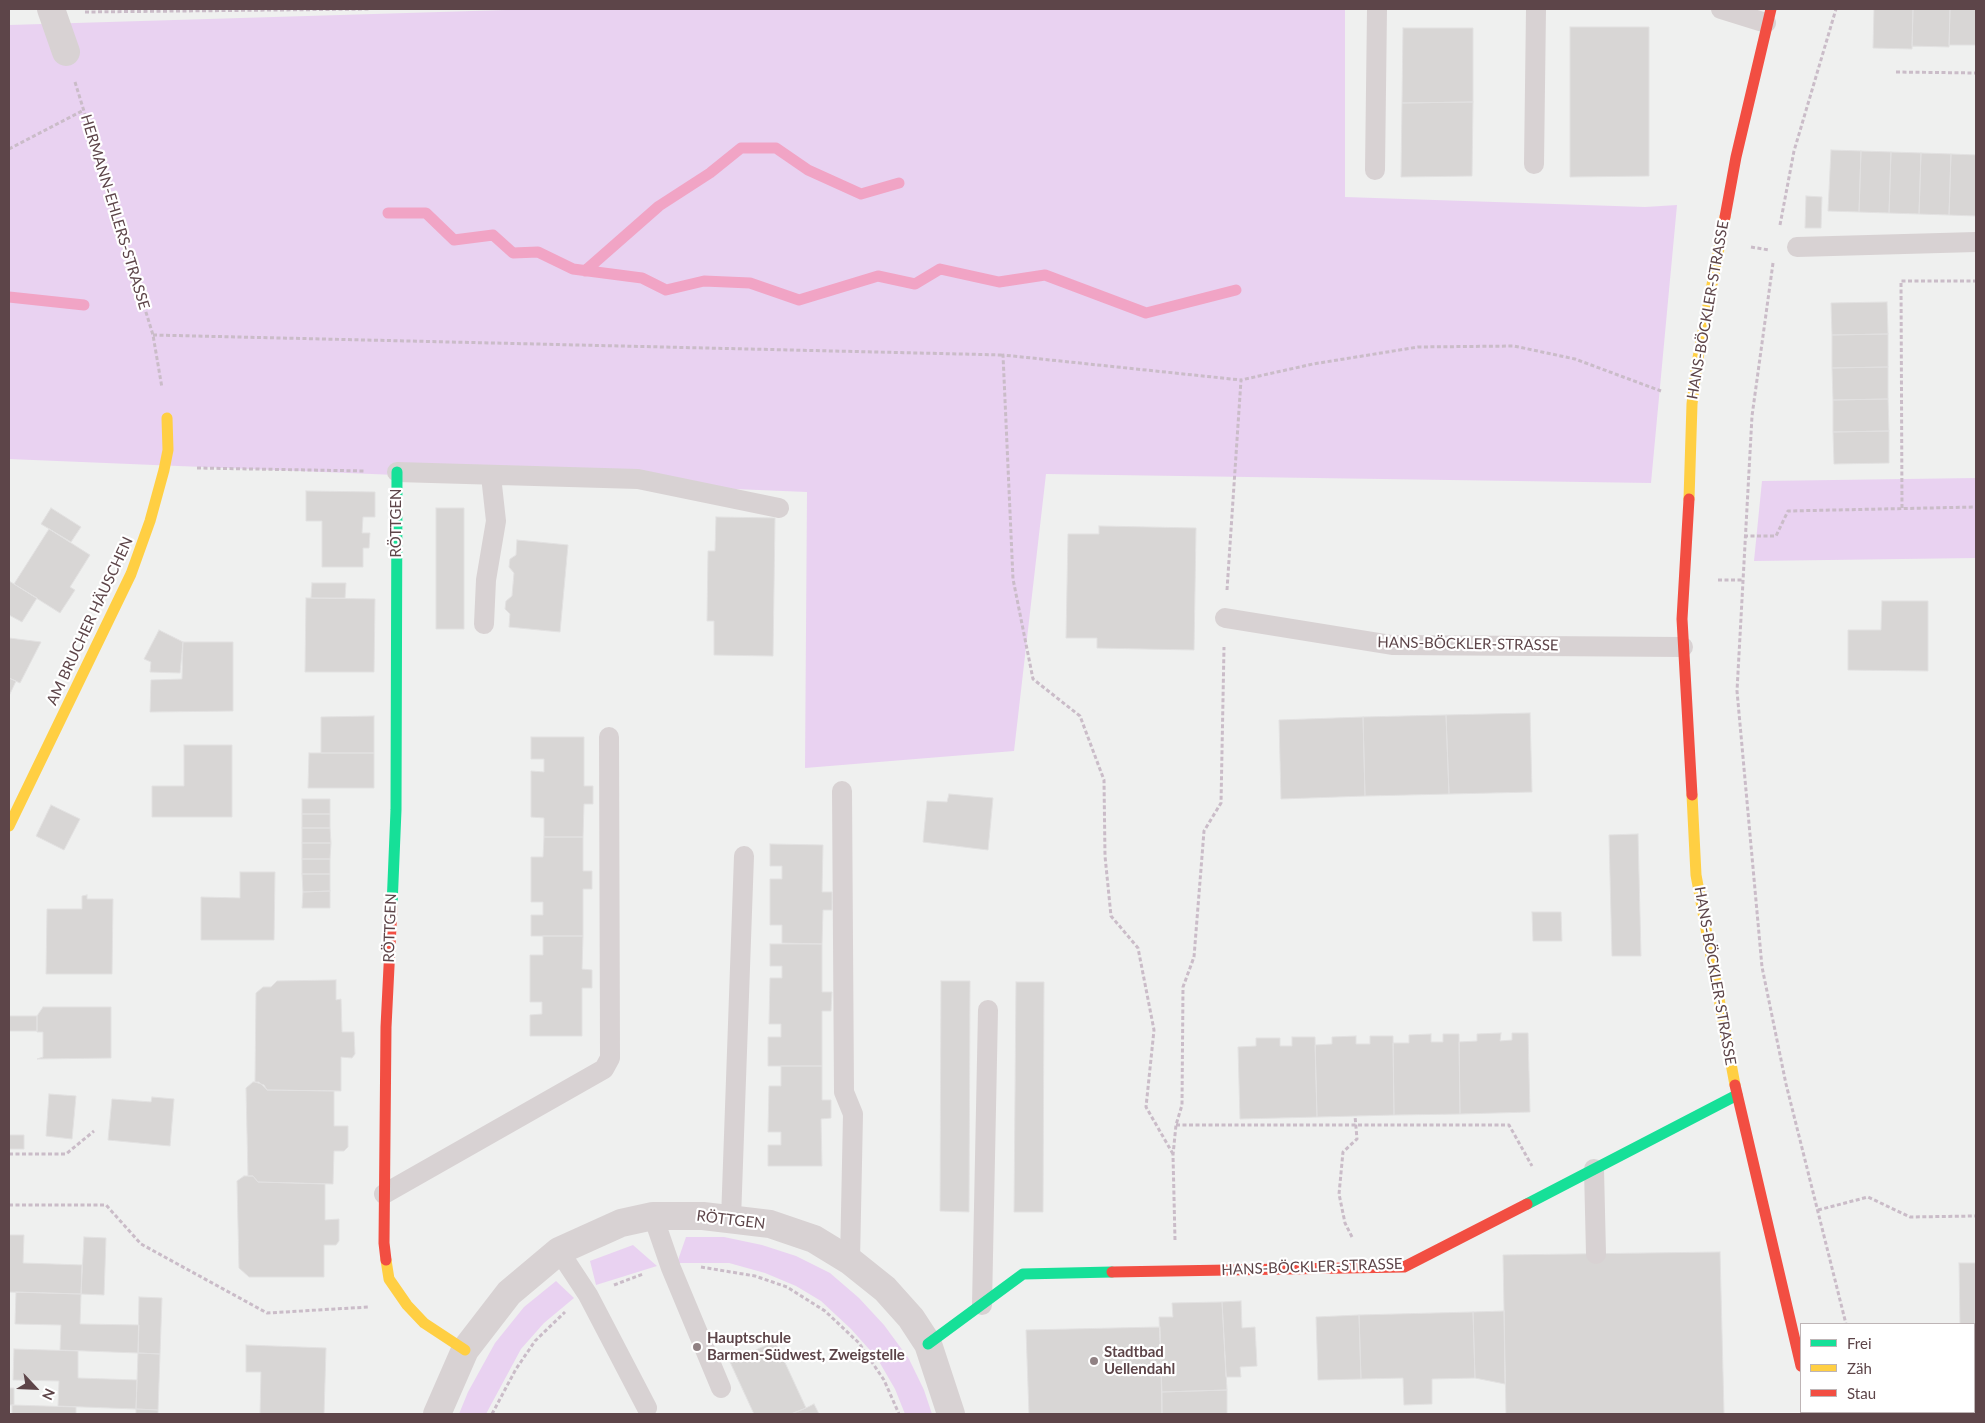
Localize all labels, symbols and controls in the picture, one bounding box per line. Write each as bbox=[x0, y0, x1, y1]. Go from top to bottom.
street label: HERMANN-EHLERS-STRASSE bbox=[77, 112, 153, 312]
street label: HANS-BÖCKLER-STRASSE bbox=[1683, 219, 1733, 401]
street label: RÖTTGEN bbox=[387, 488, 405, 558]
street label: AM BRUCHER HÄUSCHEN bbox=[43, 534, 137, 708]
street label: HANS-BÖCKLER-STRASSE bbox=[1377, 633, 1559, 655]
street label: HANS-BÖCKLER-STRASSE bbox=[1690, 885, 1740, 1067]
street label: RÖTTGEN bbox=[380, 893, 400, 963]
street label: RÖTTGEN bbox=[696, 1207, 766, 1233]
street label: HANS-BÖCKLER-STRASSE bbox=[1221, 1255, 1403, 1279]
legend bbox=[1800, 1323, 1975, 1413]
place label: Hauptschule Barmen-Südwest, Zweigstelle bbox=[707, 1329, 905, 1364]
text: Frei bbox=[1847, 1334, 1872, 1352]
marker: Hauptschule Barmen-Südwest, Zweigstelle bbox=[691, 1341, 703, 1353]
place label: Stadtbad Uellendahl bbox=[1104, 1343, 1175, 1378]
marker: Stadtbad Uellendahl bbox=[1088, 1355, 1100, 1367]
text: Zäh bbox=[1847, 1359, 1872, 1377]
north arrow bbox=[10, 1363, 60, 1413]
text: Stau bbox=[1847, 1384, 1876, 1402]
text: N bbox=[39, 1386, 59, 1403]

